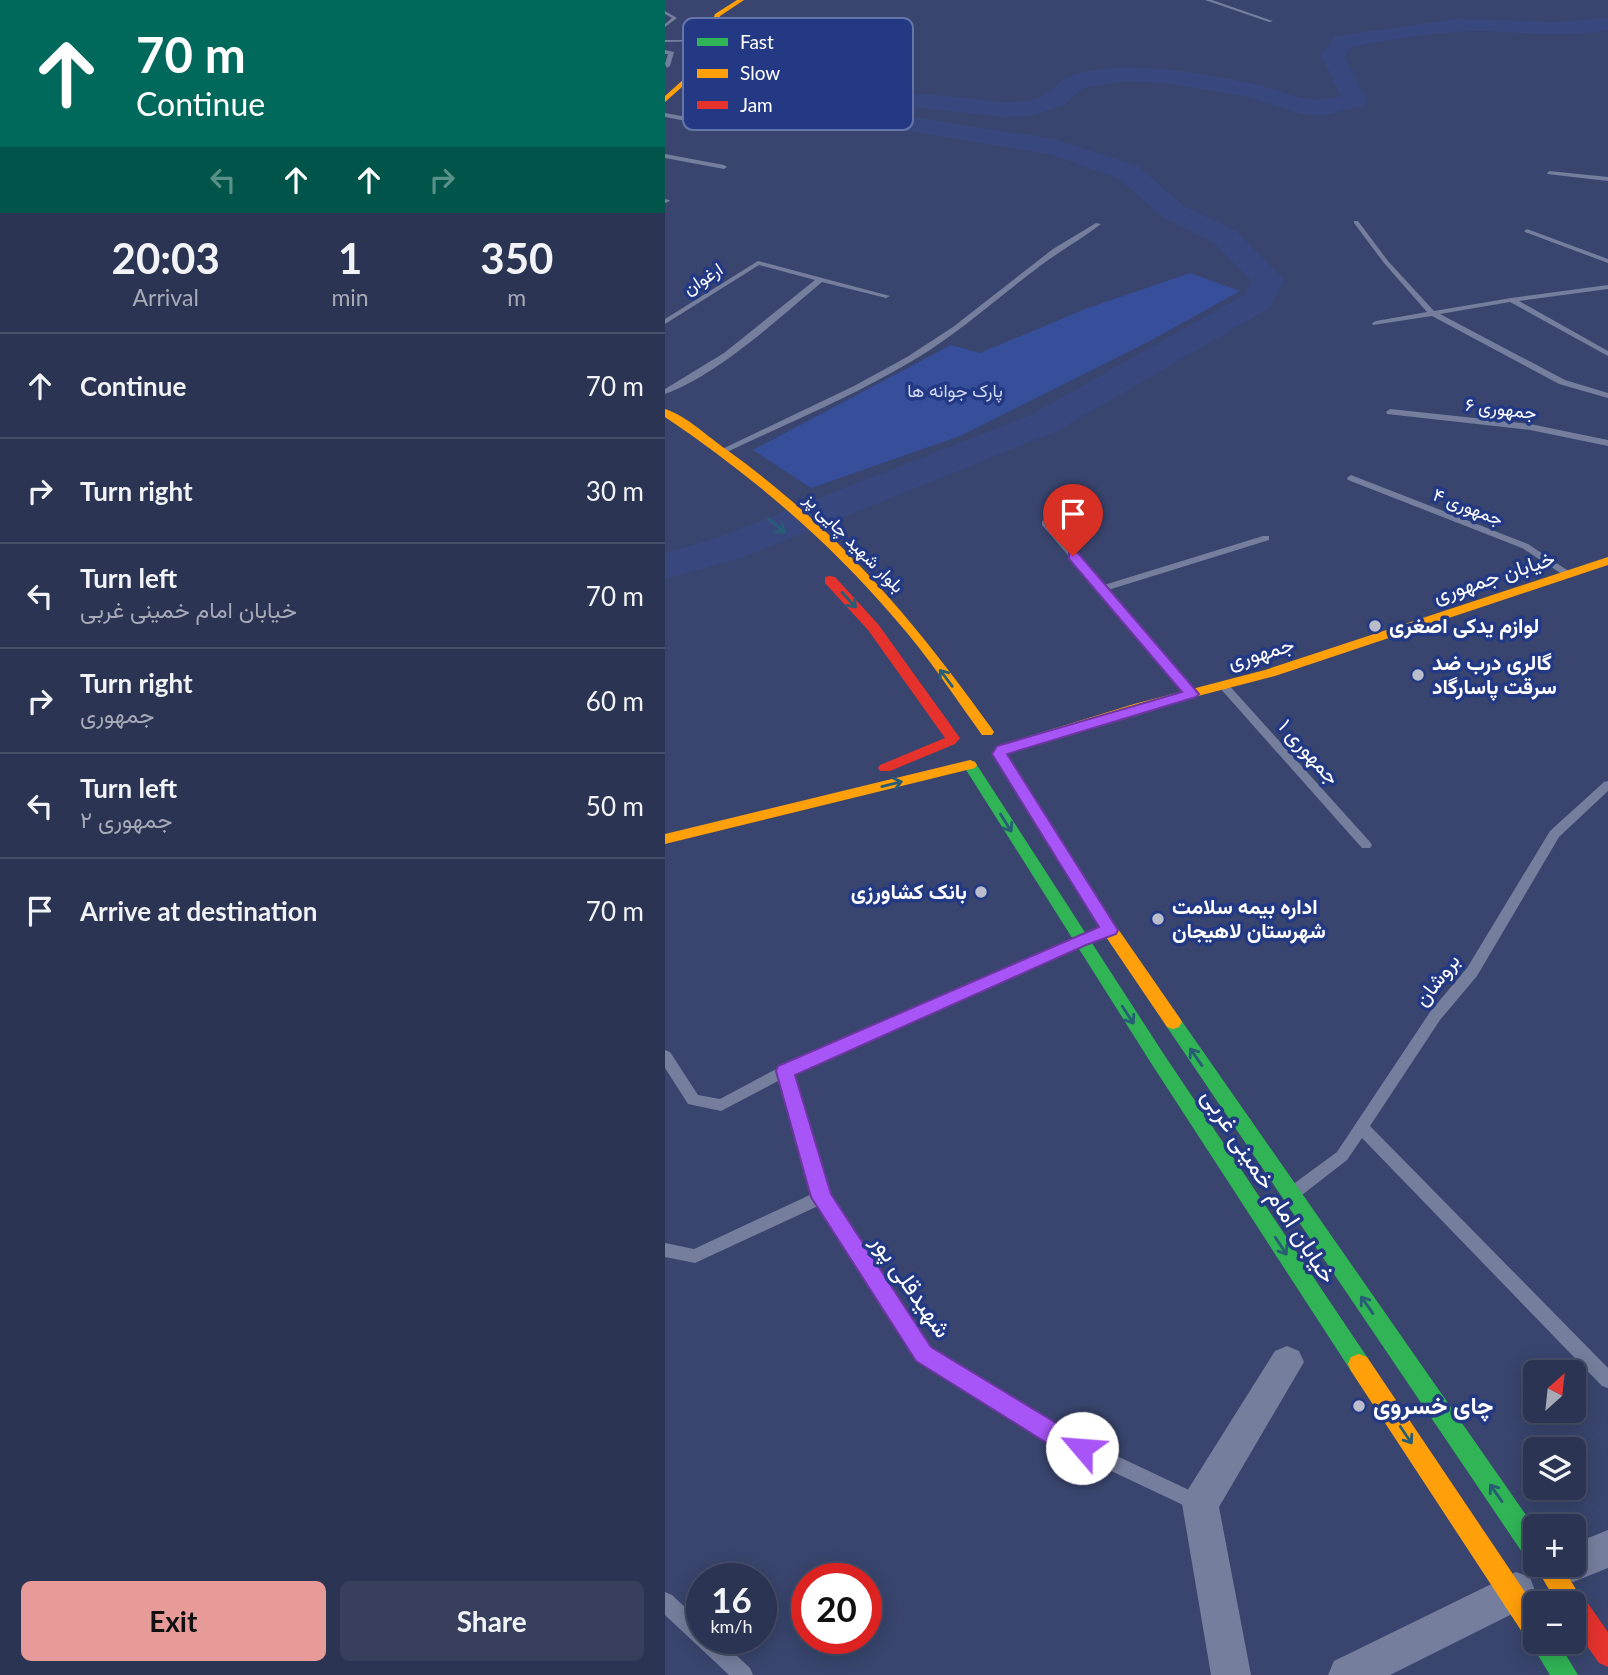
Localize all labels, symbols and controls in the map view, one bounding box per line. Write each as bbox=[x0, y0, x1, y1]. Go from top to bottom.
legend bbox=[683, 18, 913, 130]
text: 70 m bbox=[136, 25, 246, 83]
icon: ahead bbox=[21, 28, 112, 119]
text: Fast bbox=[740, 30, 774, 53]
text: Slow bbox=[740, 61, 780, 84]
text: Continue bbox=[136, 84, 265, 123]
text: Jam bbox=[740, 93, 773, 116]
icon: left bbox=[204, 161, 242, 199]
icon: ahead bbox=[277, 161, 315, 199]
icon: ahead bbox=[350, 161, 388, 199]
icon: right bbox=[423, 161, 461, 199]
text: 20:03 bbox=[112, 233, 220, 283]
text: 1 bbox=[338, 233, 362, 283]
text: 350 bbox=[480, 233, 553, 283]
street label: ارغوان bbox=[679, 257, 727, 300]
text: Arrival bbox=[133, 283, 199, 311]
text: min bbox=[331, 283, 369, 311]
text: m bbox=[507, 283, 526, 311]
icon: ahead bbox=[21, 367, 59, 405]
text: Continue bbox=[80, 370, 186, 402]
text: 70 m bbox=[586, 370, 644, 402]
park label: پارک جوانه ها bbox=[907, 379, 1003, 403]
street label: جمهوری ۶ bbox=[1464, 393, 1538, 424]
icon: right bbox=[21, 472, 59, 510]
text: Turn right bbox=[80, 475, 193, 507]
text: 30 m bbox=[586, 475, 644, 507]
street label: جمهوری ۴ bbox=[1430, 483, 1506, 530]
pin bbox=[1043, 484, 1103, 556]
street label: بلوار شهید چایی پز bbox=[798, 487, 909, 598]
icon: arrive bbox=[1054, 495, 1092, 533]
one-way arrow bbox=[768, 518, 786, 534]
street label: خیابان جمهوری bbox=[1430, 544, 1558, 609]
text: Turn left bbox=[80, 562, 177, 594]
icon: left bbox=[21, 577, 59, 615]
text: 70 m bbox=[586, 580, 644, 612]
one-way arrow bbox=[840, 591, 857, 608]
text: خیابان امام خمینی غربی bbox=[80, 595, 297, 623]
place label: لوازم یدکی اصغری bbox=[1389, 612, 1539, 640]
marker: لوازم یدکی اصغری bbox=[1367, 618, 1383, 634]
street label: جمهوری bbox=[1224, 630, 1297, 675]
place label: گالری درب ضد سرقت پاسارگاد bbox=[1432, 649, 1557, 701]
text: Turn right bbox=[80, 667, 193, 699]
marker: گالری درب ضد سرقت پاسارگاد bbox=[1410, 667, 1426, 683]
one-way arrow bbox=[939, 668, 954, 687]
icon: right bbox=[21, 682, 59, 720]
text: 60 m bbox=[586, 685, 644, 717]
text: جمهوری bbox=[80, 700, 154, 728]
street label: جمهوری ۱ bbox=[1273, 713, 1346, 790]
text: Turn left bbox=[80, 772, 177, 804]
one-way arrow bbox=[880, 777, 903, 790]
icon: left bbox=[21, 787, 59, 825]
text: 50 m bbox=[586, 790, 644, 822]
text: جمهوری ۲ bbox=[80, 805, 172, 833]
one-way arrow bbox=[999, 813, 1014, 832]
place label: بانک کشاورزی bbox=[851, 878, 967, 905]
marker: بانک کشاورزی bbox=[973, 884, 989, 900]
icon: arrive bbox=[21, 892, 59, 930]
place label: اداره بیمه سلامت شهرستان لاهیجان bbox=[1172, 893, 1326, 944]
text: Arrive at destination bbox=[80, 895, 317, 927]
text: 70 m bbox=[586, 895, 644, 927]
marker: اداره بیمه سلامت شهرستان لاهیجان bbox=[1150, 911, 1166, 927]
street label: بروشان bbox=[1408, 948, 1466, 1011]
one-way arrow bbox=[1121, 1005, 1135, 1024]
one-way arrow bbox=[1189, 1048, 1203, 1067]
street label: خیابان امام خمینی غربی bbox=[1194, 1082, 1344, 1290]
street label: شهیدقلی پور bbox=[863, 1227, 959, 1344]
one-way arrow bbox=[1274, 1235, 1288, 1255]
one-way arrow bbox=[1360, 1296, 1374, 1315]
north arrow bbox=[1523, 1360, 1585, 1423]
map controls bbox=[1523, 1360, 1586, 1654]
place label: چای خسروی bbox=[1373, 1390, 1493, 1422]
marker: چای خسروی bbox=[1351, 1398, 1367, 1414]
position arrow bbox=[1045, 1411, 1119, 1485]
one-way arrow bbox=[1399, 1425, 1413, 1445]
button: layers bbox=[1523, 1437, 1586, 1500]
one-way arrow bbox=[1489, 1483, 1503, 1503]
button: + bbox=[1523, 1514, 1586, 1577]
speed limit sign: 20 bbox=[791, 1563, 882, 1654]
text: 16 bbox=[711, 1578, 752, 1620]
button: Exit bbox=[21, 1581, 326, 1661]
button: Share bbox=[340, 1581, 644, 1661]
button: − bbox=[1523, 1591, 1586, 1654]
text: km/h bbox=[710, 1615, 753, 1637]

